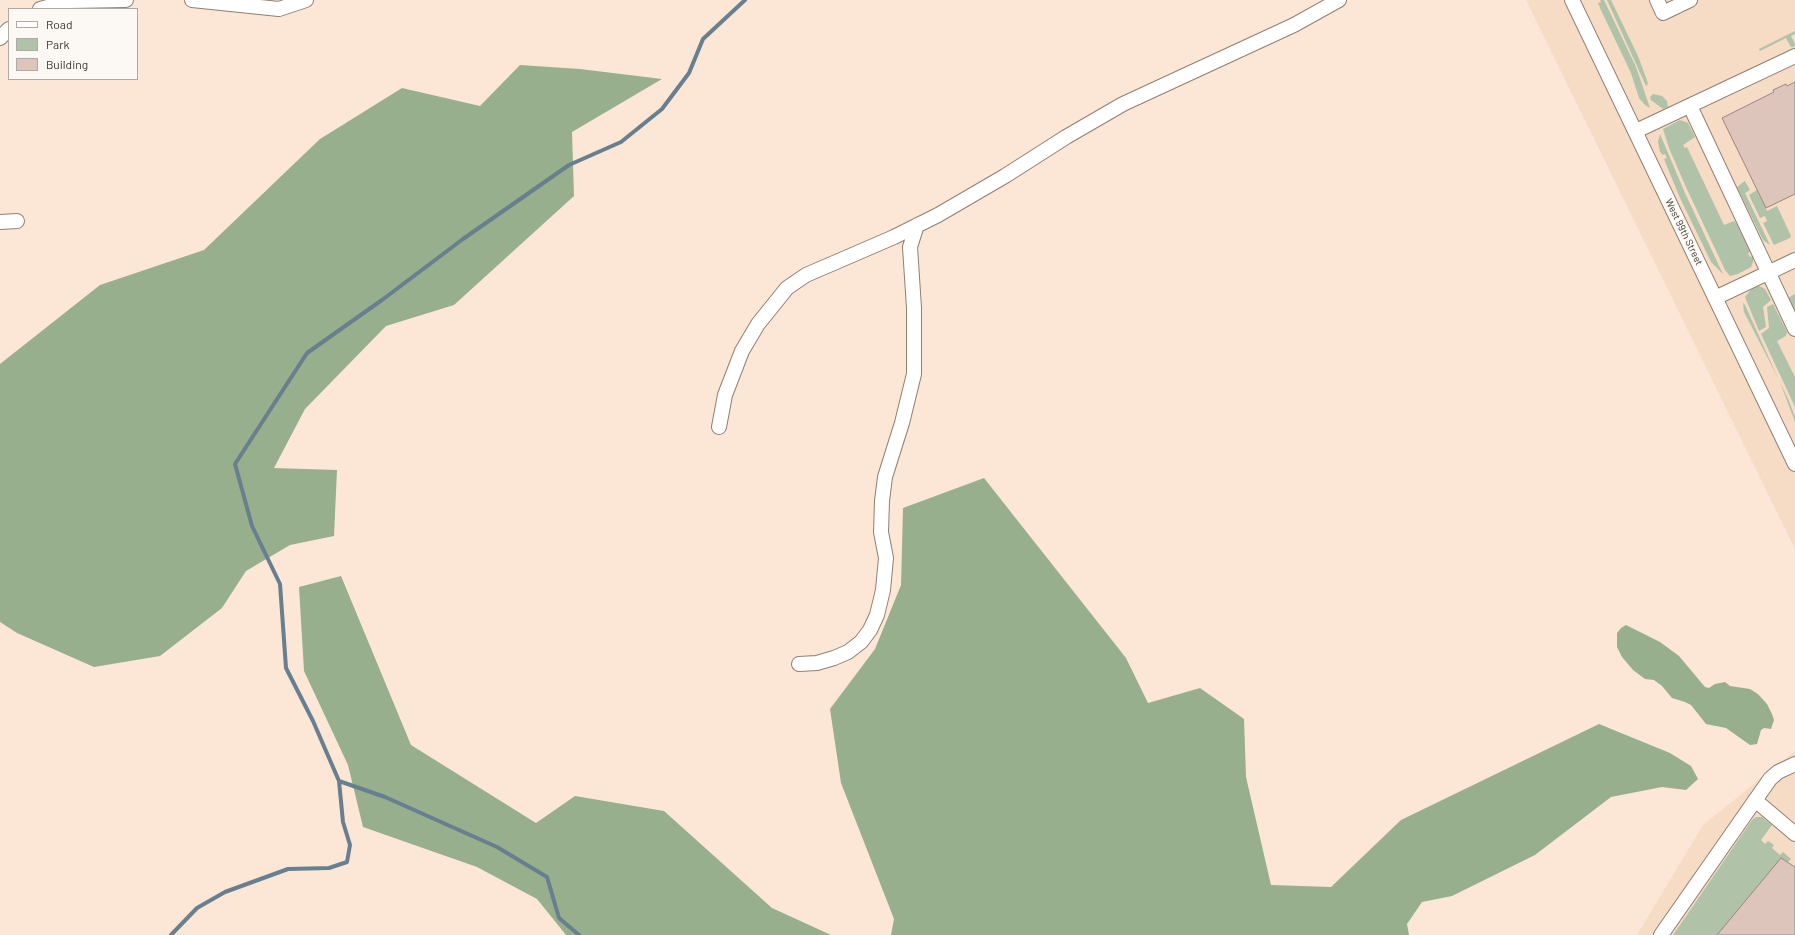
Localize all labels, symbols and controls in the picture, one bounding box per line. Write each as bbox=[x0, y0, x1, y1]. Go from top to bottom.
legend bbox=[8, 8, 138, 80]
text: Road bbox=[46, 17, 73, 31]
text: Park bbox=[46, 37, 70, 51]
text: Building bbox=[46, 57, 88, 71]
street label: West 99th Street bbox=[1663, 197, 1705, 267]

